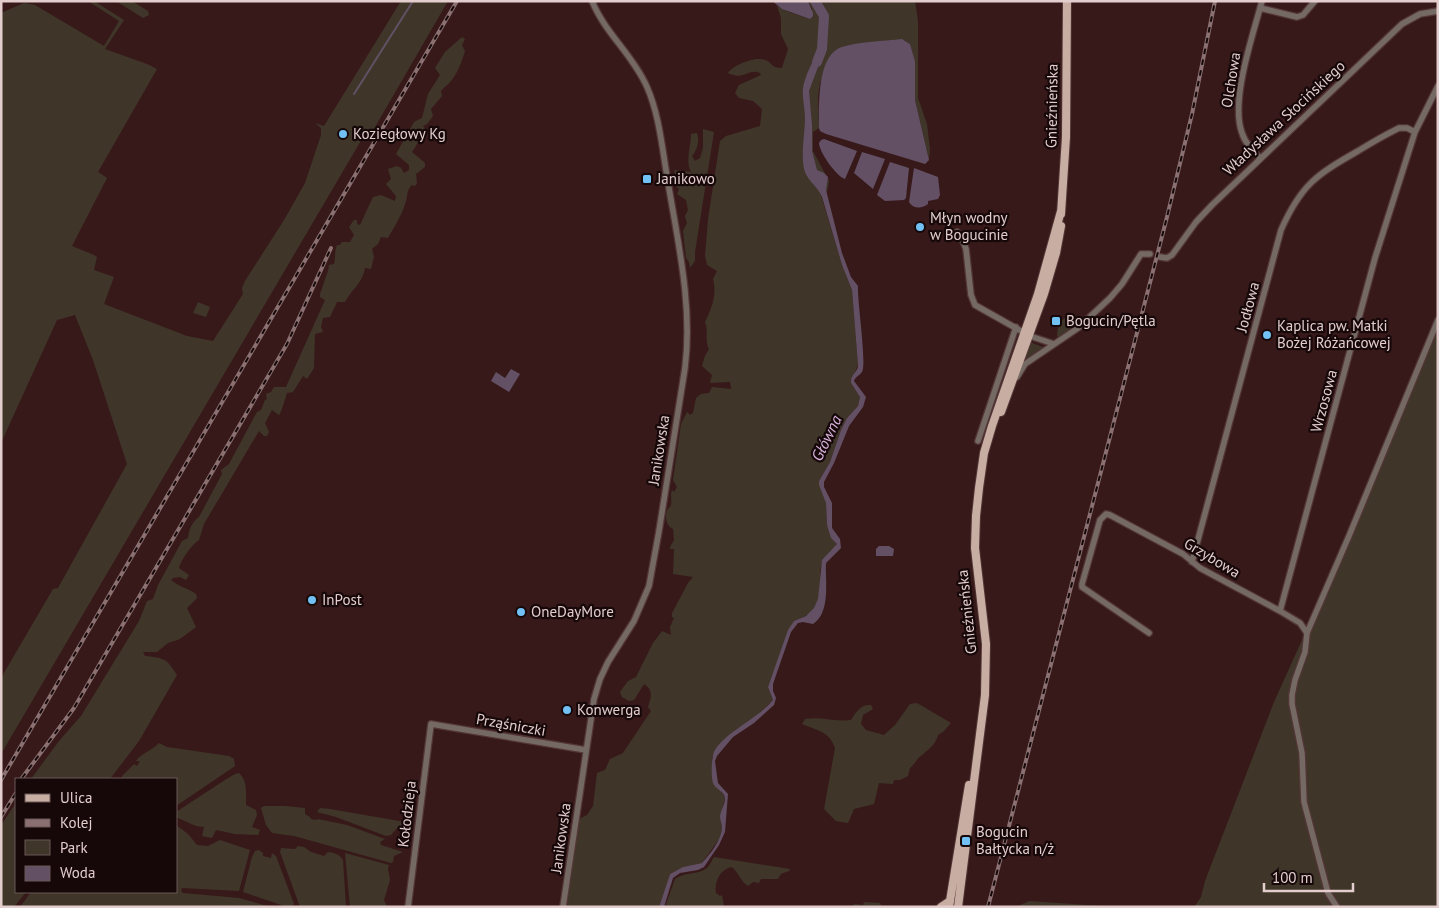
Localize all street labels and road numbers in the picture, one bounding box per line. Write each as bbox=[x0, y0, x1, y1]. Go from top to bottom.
street label: Olchowa bbox=[1217, 51, 1244, 109]
street label: Władysława Słocińskiego bbox=[1219, 56, 1349, 179]
street label: Gnieźnieńska bbox=[1041, 64, 1062, 148]
street label: Jodłowa bbox=[1231, 280, 1263, 335]
street label: Wrzosowa bbox=[1306, 367, 1341, 434]
street label: Janikowska bbox=[643, 413, 673, 487]
street label: Grzybowa bbox=[1181, 533, 1244, 582]
street label: Gnieźnieńska bbox=[953, 569, 980, 655]
street label: Prząśniczki bbox=[475, 709, 547, 740]
street label: Kołodzieja bbox=[393, 780, 420, 848]
street label: Janikowska bbox=[546, 802, 575, 875]

